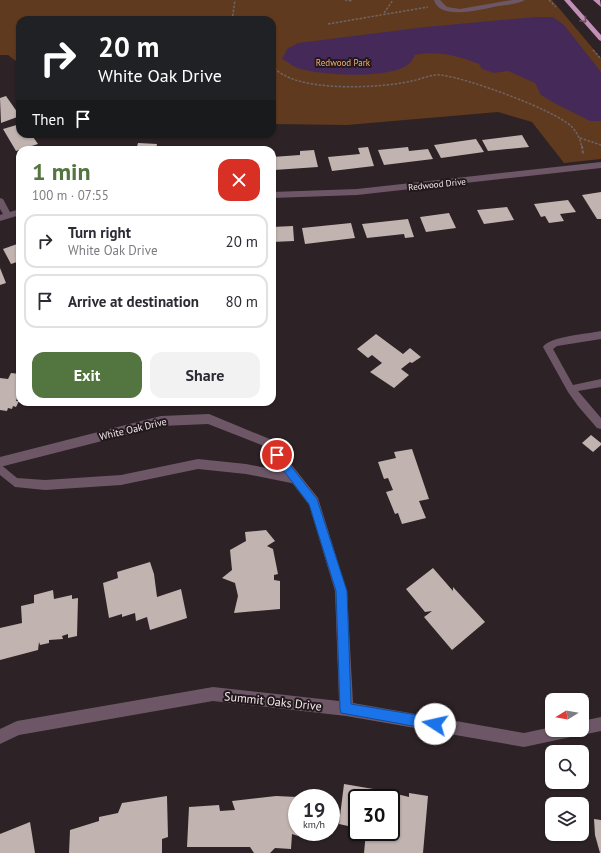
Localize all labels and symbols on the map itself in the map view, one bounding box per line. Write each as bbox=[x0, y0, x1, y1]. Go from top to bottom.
one-way arrow bbox=[579, 15, 586, 22]
park label: Redwood Park bbox=[316, 57, 371, 68]
street label: Redwood Drive bbox=[408, 175, 467, 192]
street label: White Oak Drive bbox=[98, 415, 168, 443]
pin bbox=[260, 438, 294, 472]
street label: Summit Oaks Drive bbox=[224, 688, 322, 714]
north arrow bbox=[545, 693, 589, 737]
position arrow bbox=[414, 703, 456, 745]
speed limit sign: 30 bbox=[348, 789, 400, 841]

